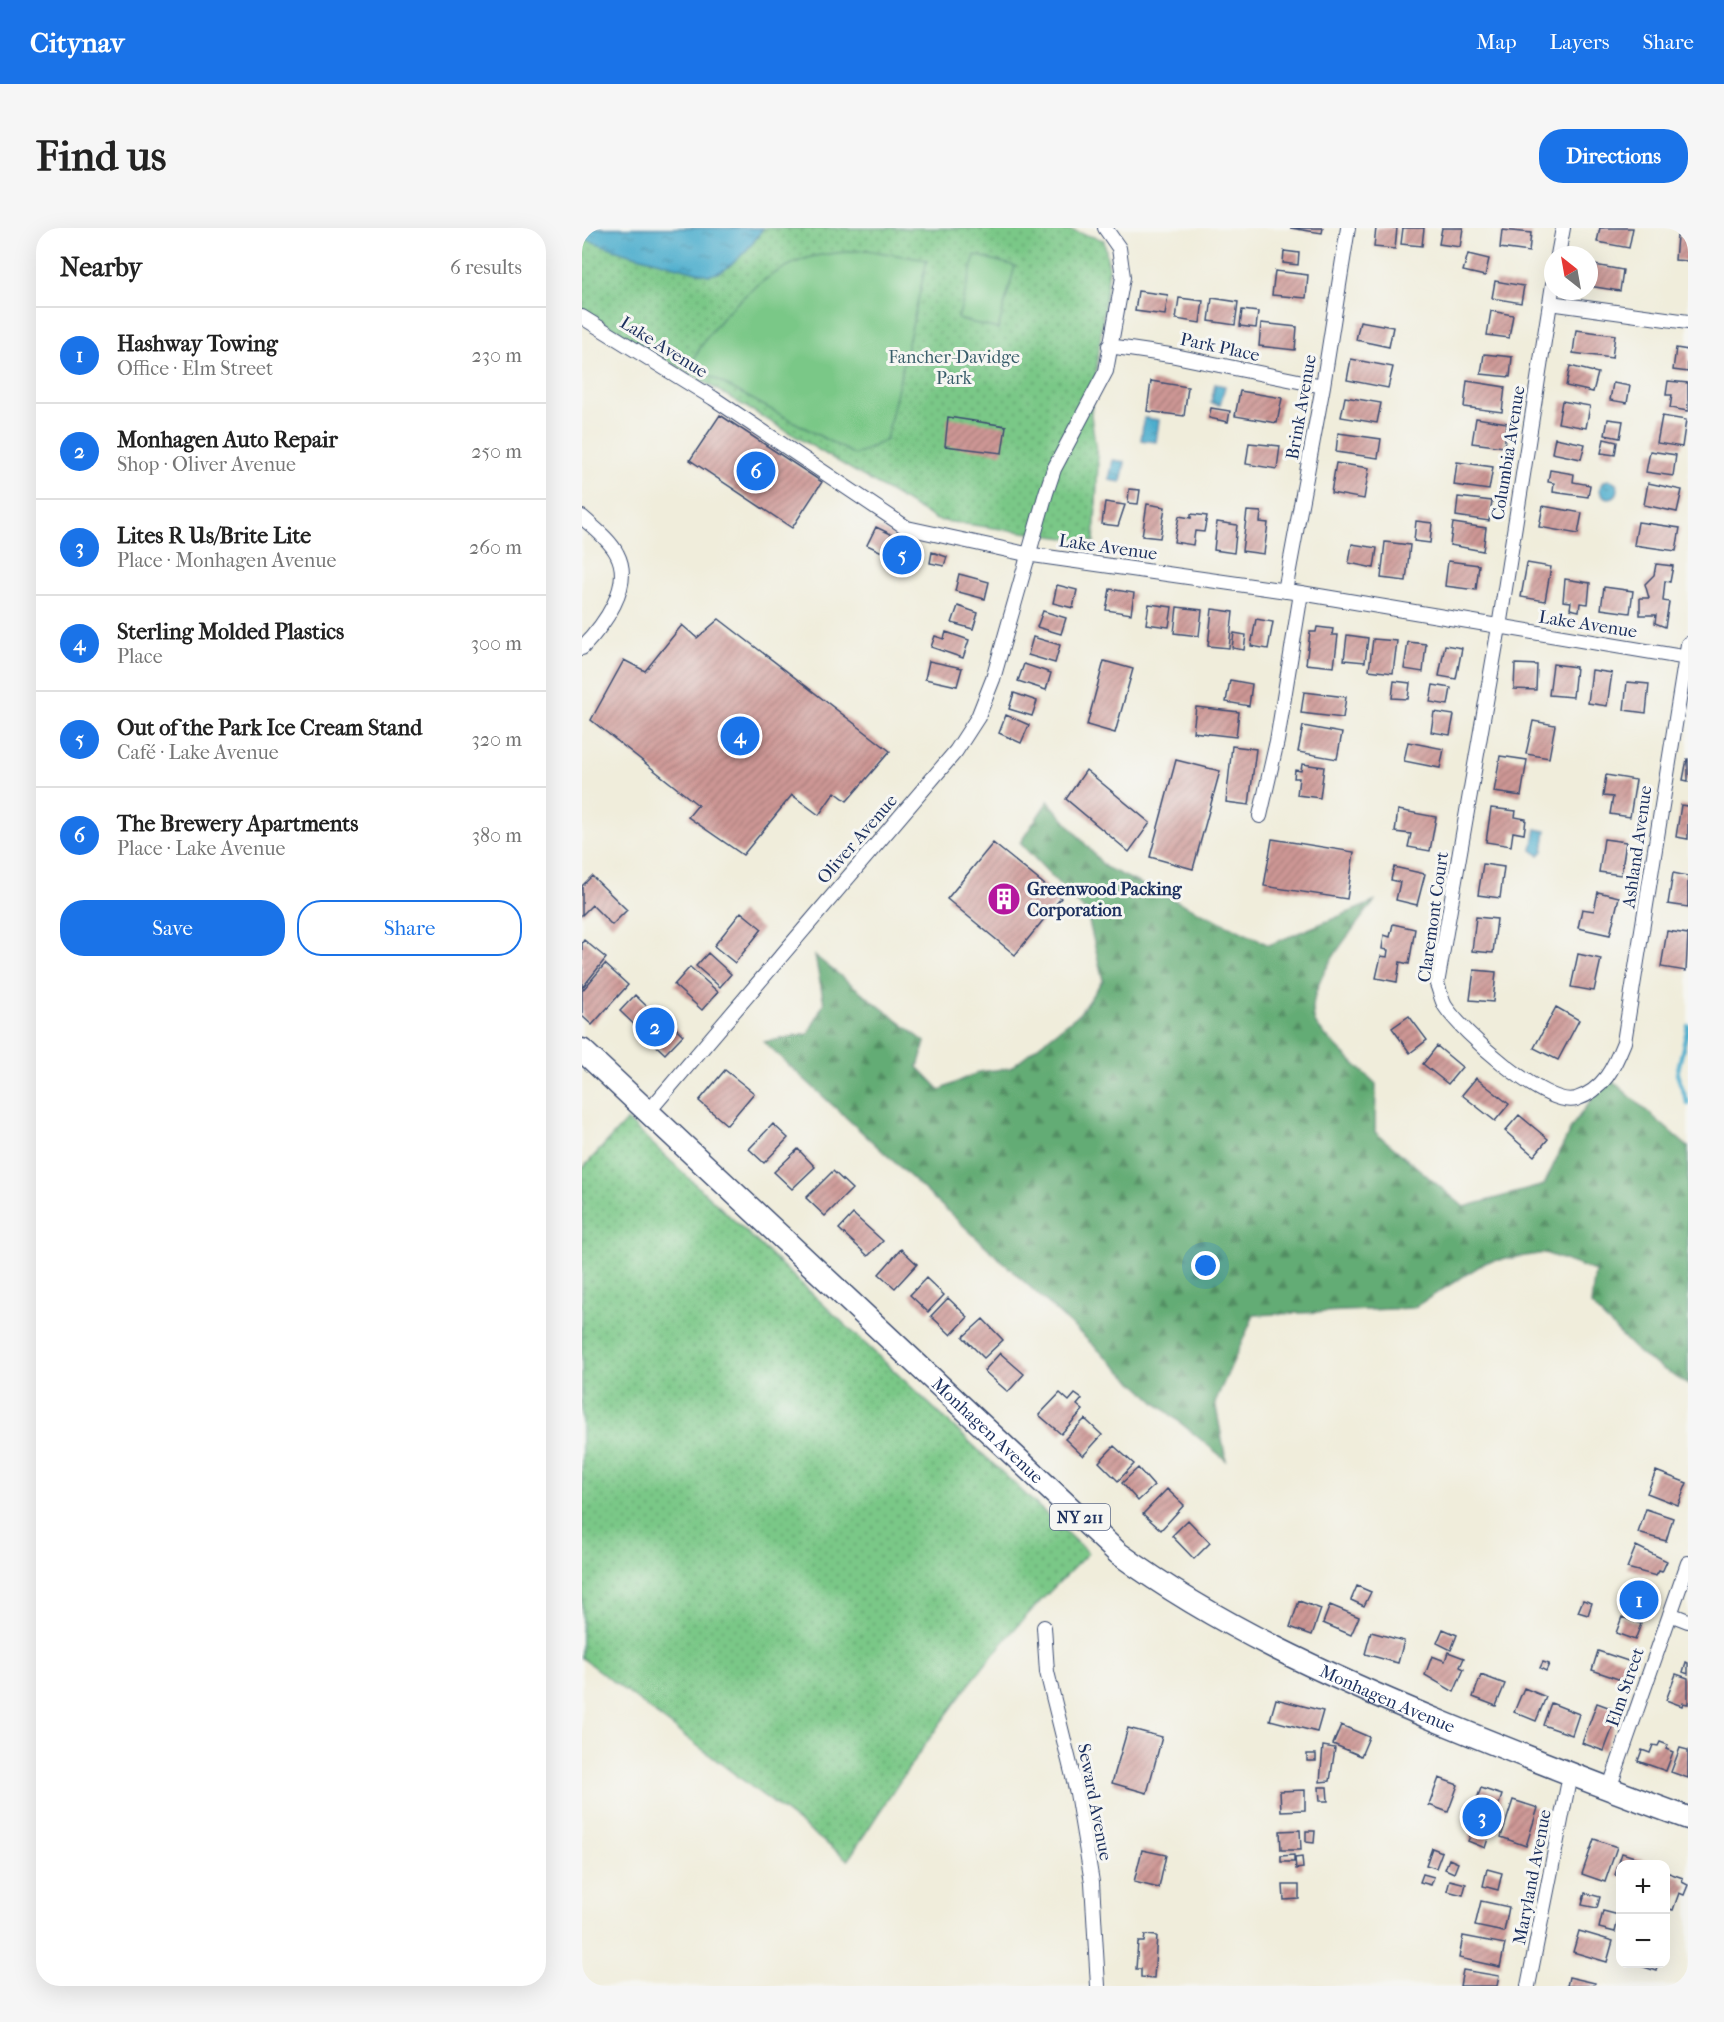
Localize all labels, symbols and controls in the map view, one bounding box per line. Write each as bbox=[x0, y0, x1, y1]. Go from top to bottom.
text: Citynav bbox=[30, 26, 124, 59]
text: Map bbox=[1476, 30, 1517, 54]
text: Layers bbox=[1550, 30, 1609, 54]
text: Share bbox=[1642, 30, 1694, 54]
button: Directions bbox=[1539, 129, 1688, 183]
text: Find us bbox=[36, 132, 166, 181]
north arrow bbox=[1544, 246, 1598, 300]
text: Nearby bbox=[60, 252, 142, 283]
text: 6 results bbox=[450, 256, 522, 279]
street label: Lake Avenue bbox=[616, 312, 711, 383]
street label: Park Place bbox=[1178, 329, 1262, 366]
text: Hashway Towing bbox=[117, 331, 278, 357]
text: 1 bbox=[76, 344, 83, 367]
text: 230 m bbox=[472, 344, 522, 367]
park label: Fancher-Davidge Park bbox=[888, 347, 1020, 389]
street label: Brink Avenue bbox=[1282, 353, 1321, 461]
text: Office · Elm Street bbox=[117, 357, 273, 380]
street label: Columbia Avenue bbox=[1487, 384, 1530, 522]
text: Monhagen Auto Repair bbox=[117, 427, 338, 453]
text: 2 bbox=[74, 440, 85, 463]
text: 250 m bbox=[471, 440, 522, 463]
pin: 6 bbox=[736, 448, 776, 494]
text: Shop · Oliver Avenue bbox=[117, 453, 296, 476]
text: Lites R Us/Brite Lite bbox=[117, 523, 311, 549]
street label: Lake Avenue bbox=[1057, 530, 1159, 565]
pin: 5 bbox=[882, 532, 922, 578]
text: 3 bbox=[75, 536, 84, 559]
text: 260 m bbox=[469, 536, 522, 559]
text: Place · Monhagen Avenue bbox=[117, 549, 336, 572]
street label: Lake Avenue bbox=[1537, 606, 1639, 643]
text: Sterling Molded Plastics bbox=[117, 619, 344, 645]
text: 4 bbox=[74, 632, 85, 655]
text: 300 m bbox=[471, 632, 522, 655]
text: Place bbox=[117, 645, 163, 668]
pin: 4 bbox=[720, 714, 760, 758]
text: Out of the Park Ice Cream Stand bbox=[117, 715, 422, 741]
text: 5 bbox=[75, 728, 84, 751]
text: 320 m bbox=[472, 728, 522, 751]
text: Café · Lake Avenue bbox=[117, 741, 279, 764]
street label: Ashland Avenue bbox=[1618, 784, 1657, 911]
street label: Oliver Avenue bbox=[813, 790, 902, 888]
text: The Brewery Apartments bbox=[117, 811, 358, 837]
text: 6 bbox=[74, 824, 85, 847]
text: 380 m bbox=[472, 824, 522, 847]
text: Place · Lake Avenue bbox=[117, 837, 285, 860]
street label: Claremont Court bbox=[1414, 850, 1453, 984]
place label: Greenwood Packing Corporation bbox=[1027, 879, 1183, 921]
building icon: Greenwood Packing Corporation bbox=[986, 881, 1022, 917]
button: Save bbox=[60, 900, 285, 956]
button: Share bbox=[297, 900, 522, 956]
pin: 2 bbox=[636, 1004, 674, 1050]
your location bbox=[1191, 1251, 1220, 1280]
street label: Monhagen Avenue bbox=[927, 1374, 1047, 1488]
road number: NY 211 bbox=[1050, 1504, 1110, 1530]
pin: 1 bbox=[1620, 1578, 1658, 1622]
street label: Elm Street bbox=[1602, 1644, 1649, 1729]
street label: Monhagen Avenue bbox=[1316, 1661, 1458, 1738]
street label: Seward Avenue bbox=[1073, 1742, 1116, 1862]
pin: 3 bbox=[1462, 1794, 1502, 1840]
street label: Maryland Avenue bbox=[1509, 1808, 1556, 1947]
map controls bbox=[1616, 1860, 1670, 1968]
button: + bbox=[1616, 1860, 1670, 1914]
button: − bbox=[1616, 1914, 1670, 1968]

